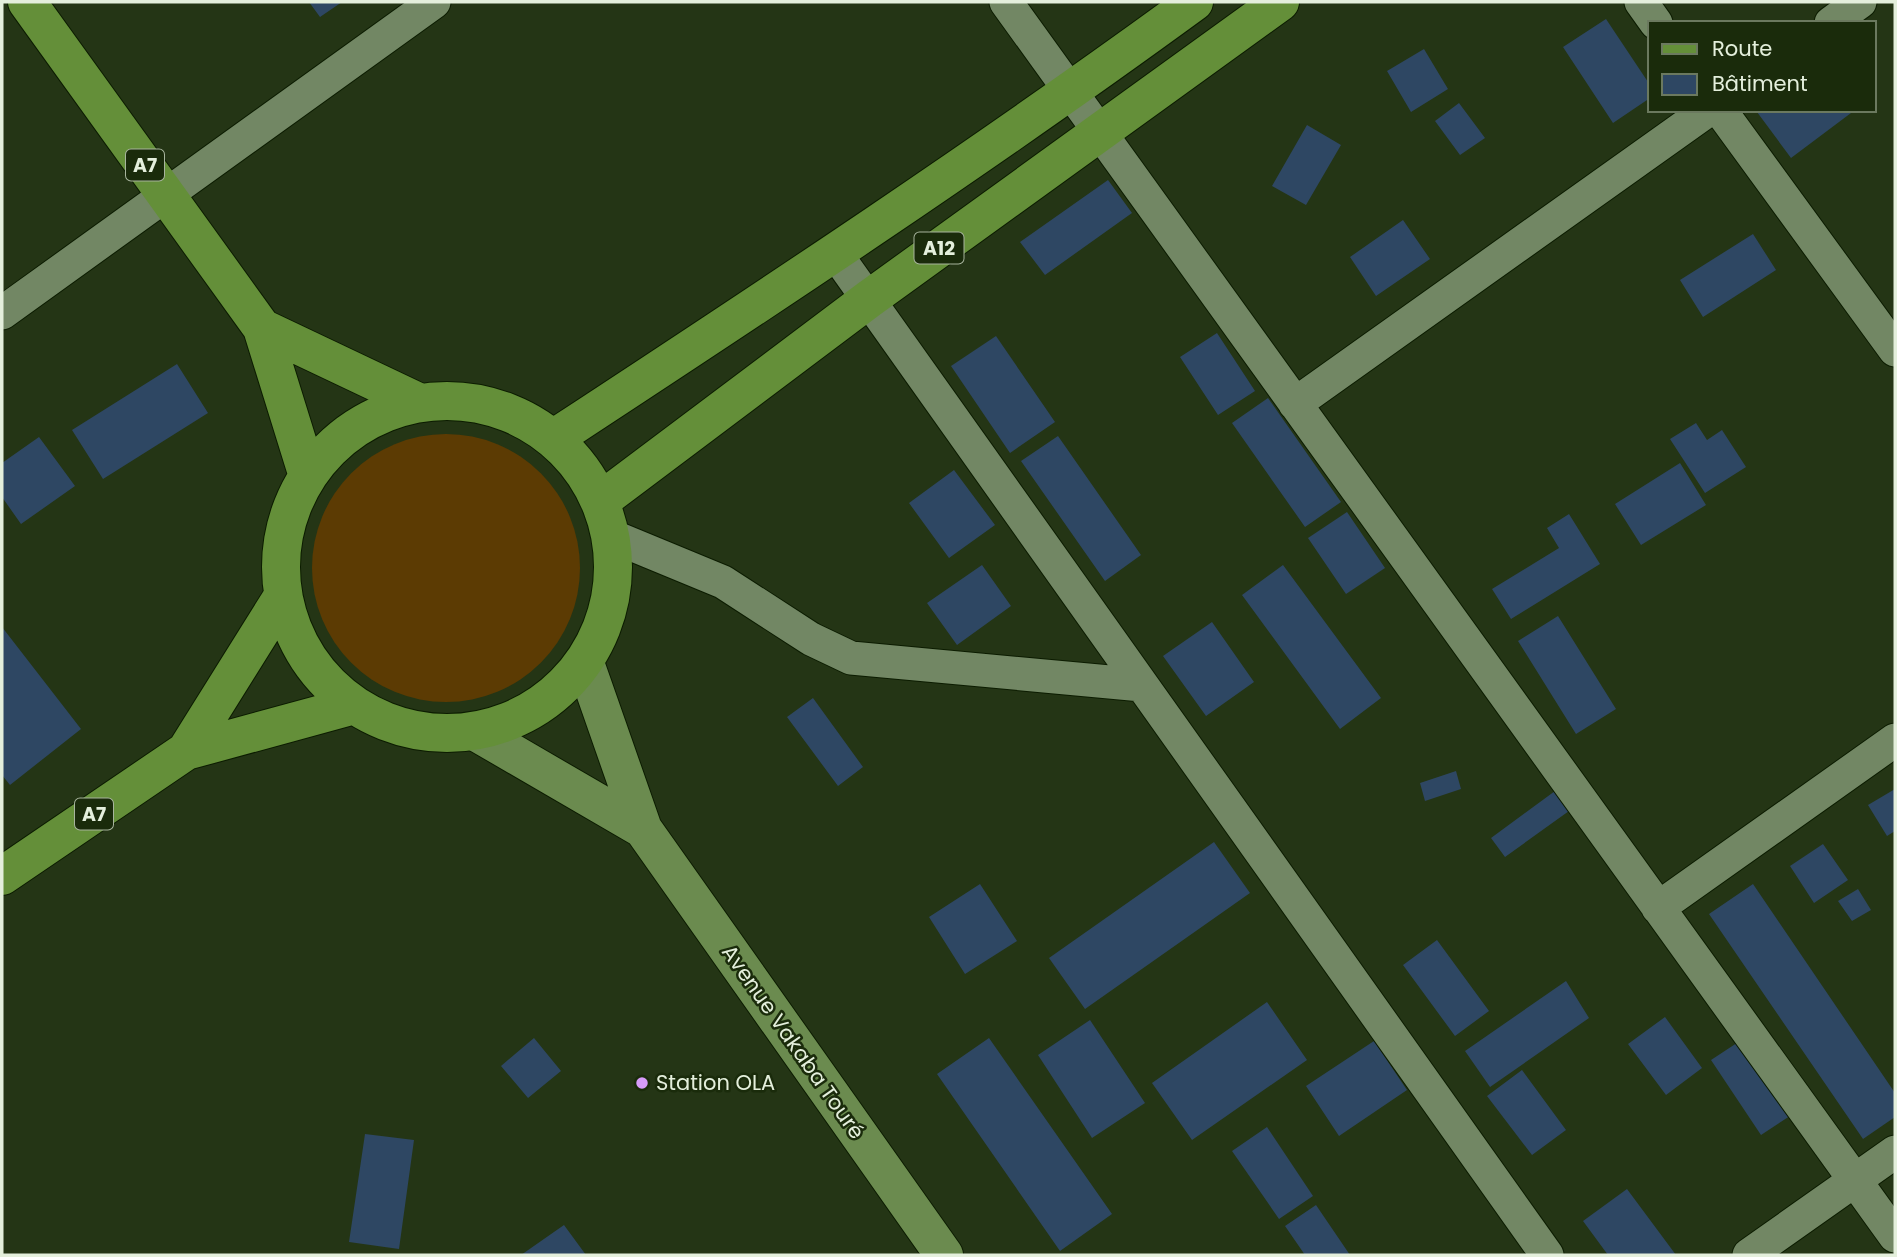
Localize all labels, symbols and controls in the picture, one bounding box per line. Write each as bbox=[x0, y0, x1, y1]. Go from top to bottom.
legend bbox=[1648, 21, 1876, 112]
text: Route bbox=[1712, 34, 1772, 63]
text: Bâtiment bbox=[1712, 69, 1808, 98]
road number: A7 bbox=[126, 150, 164, 181]
road number: A12 bbox=[914, 232, 964, 264]
road number: A7 bbox=[75, 799, 113, 830]
street label: Avenue Vakaba Touré bbox=[715, 939, 872, 1145]
place label: Station OLA bbox=[656, 1068, 775, 1097]
marker: Station OLA bbox=[634, 1075, 650, 1091]

